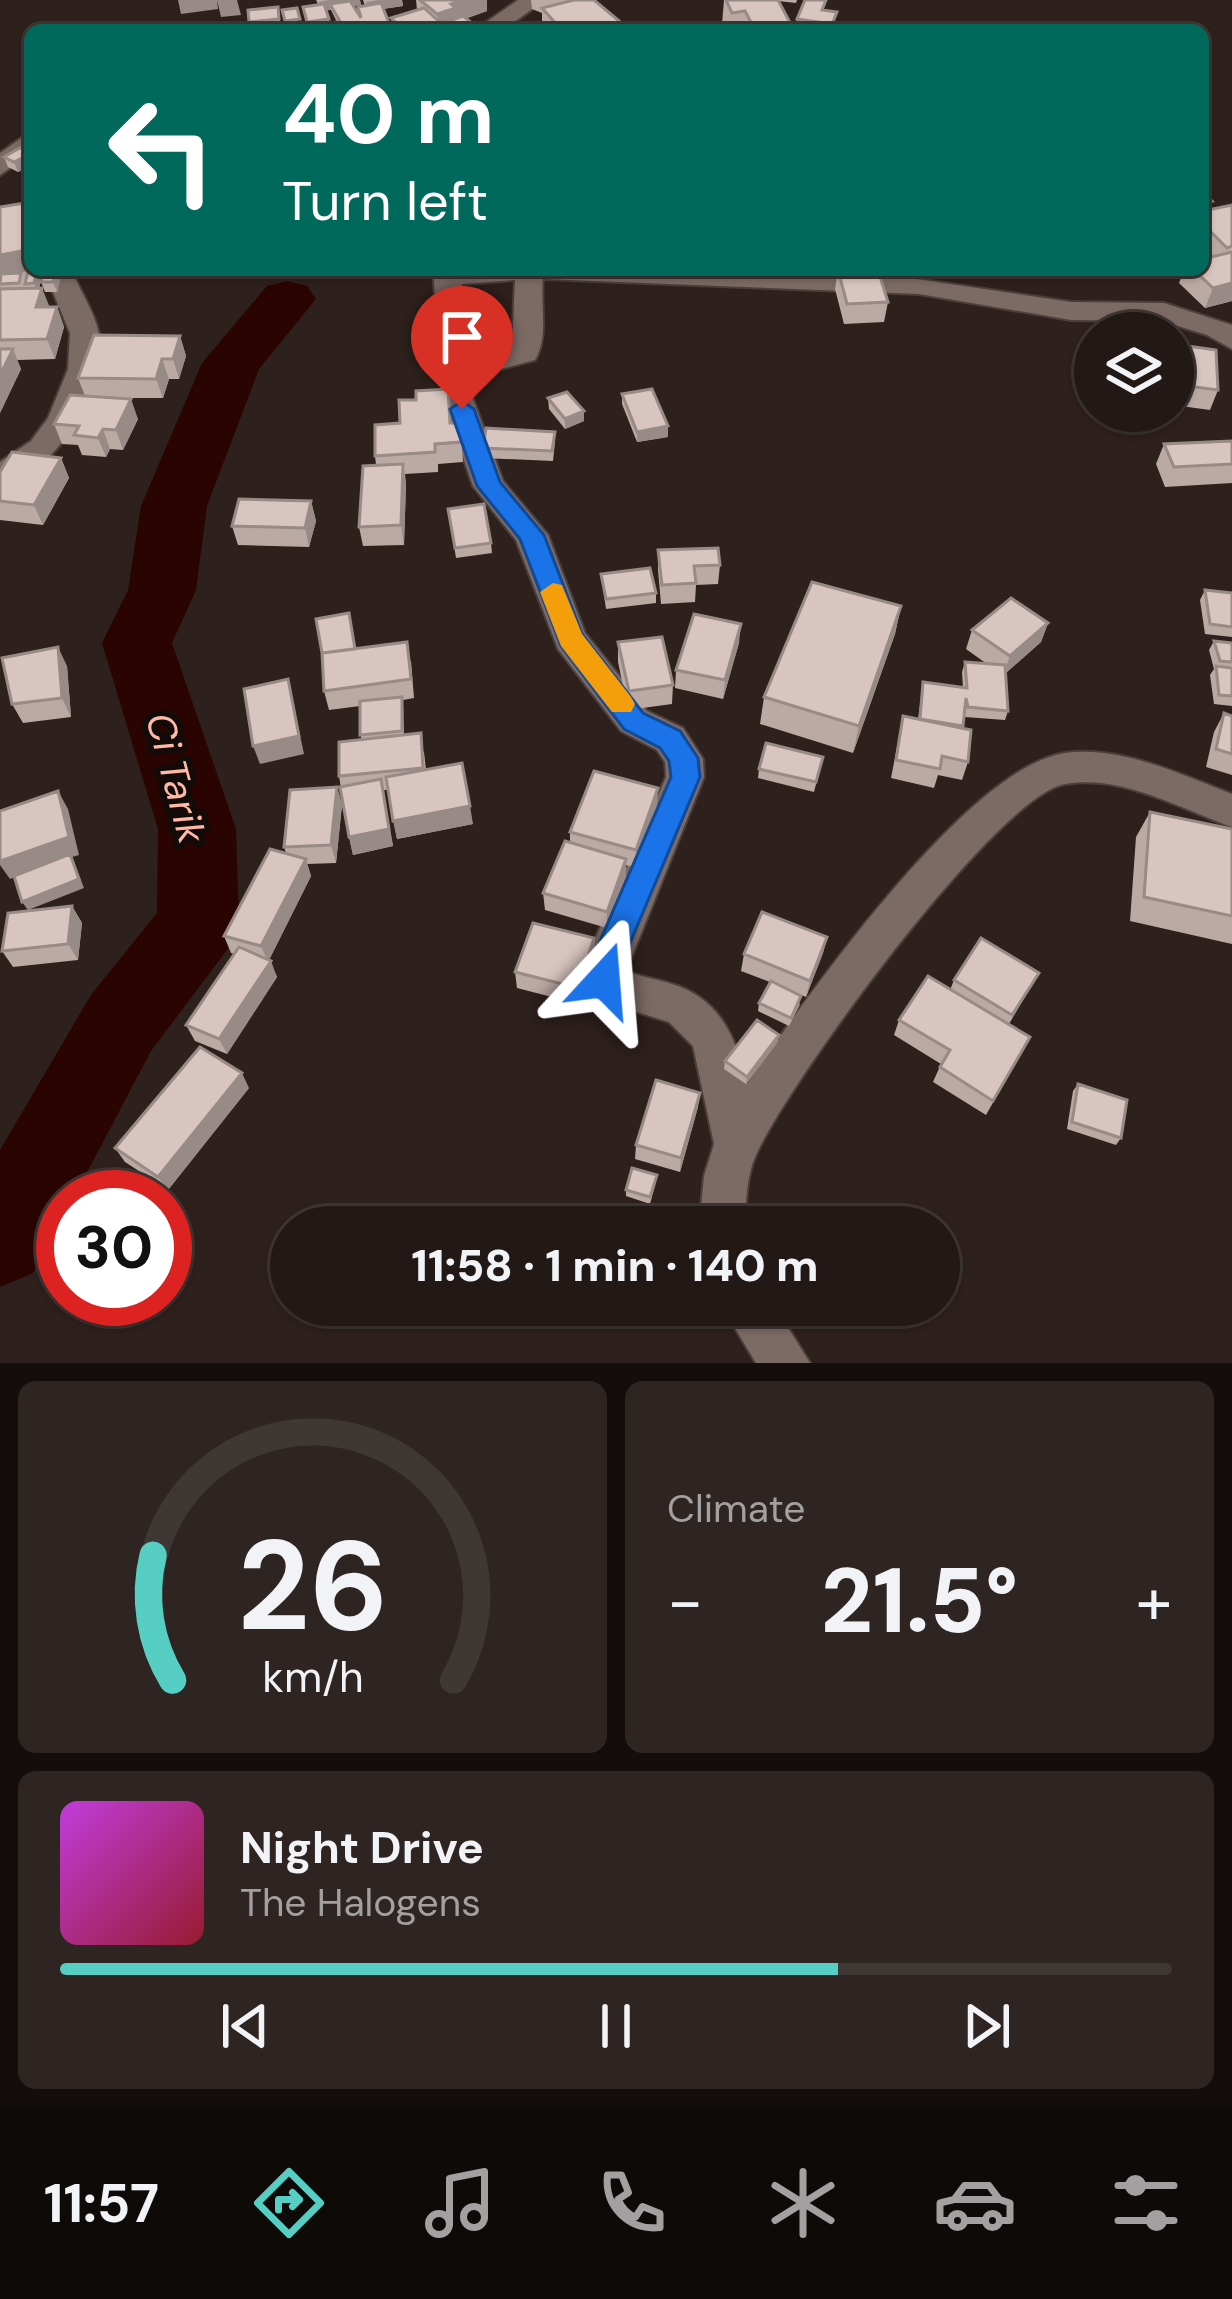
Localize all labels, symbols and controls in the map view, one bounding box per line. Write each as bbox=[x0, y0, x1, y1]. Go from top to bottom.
text: 40 m bbox=[282, 60, 495, 169]
icon: left bbox=[84, 72, 240, 228]
text: Turn left bbox=[282, 166, 488, 237]
pin bbox=[411, 286, 513, 409]
icon: arrive bbox=[429, 304, 495, 370]
map controls bbox=[1074, 312, 1194, 432]
button: layers bbox=[1074, 312, 1194, 432]
water label: Ci Tarik bbox=[134, 707, 218, 849]
position arrow bbox=[541, 917, 667, 1043]
speed limit sign: 30 bbox=[36, 1170, 192, 1326]
text: 11:58 · 1 min · 140 m bbox=[411, 1236, 819, 1295]
text: Climate bbox=[667, 1483, 805, 1534]
text: 26 bbox=[237, 1505, 388, 1668]
text: 21.5° bbox=[821, 1543, 1018, 1660]
text: − bbox=[667, 1559, 703, 1644]
text: + bbox=[1136, 1559, 1172, 1644]
text: km/h bbox=[262, 1649, 363, 1705]
text: Night Drive bbox=[240, 1818, 484, 1877]
text: The Halogens bbox=[240, 1877, 481, 1928]
icon: previous bbox=[212, 1993, 278, 2059]
icon: pause bbox=[583, 1993, 649, 2059]
icon: next bbox=[954, 1993, 1020, 2059]
icon: directions bbox=[247, 2161, 331, 2245]
icon: music bbox=[418, 2161, 502, 2245]
icon: phone bbox=[590, 2161, 674, 2245]
icon: climate bbox=[761, 2161, 845, 2245]
icon: car bbox=[933, 2161, 1017, 2245]
icon: filters bbox=[1104, 2161, 1188, 2245]
text: 11:57 bbox=[44, 2168, 159, 2239]

